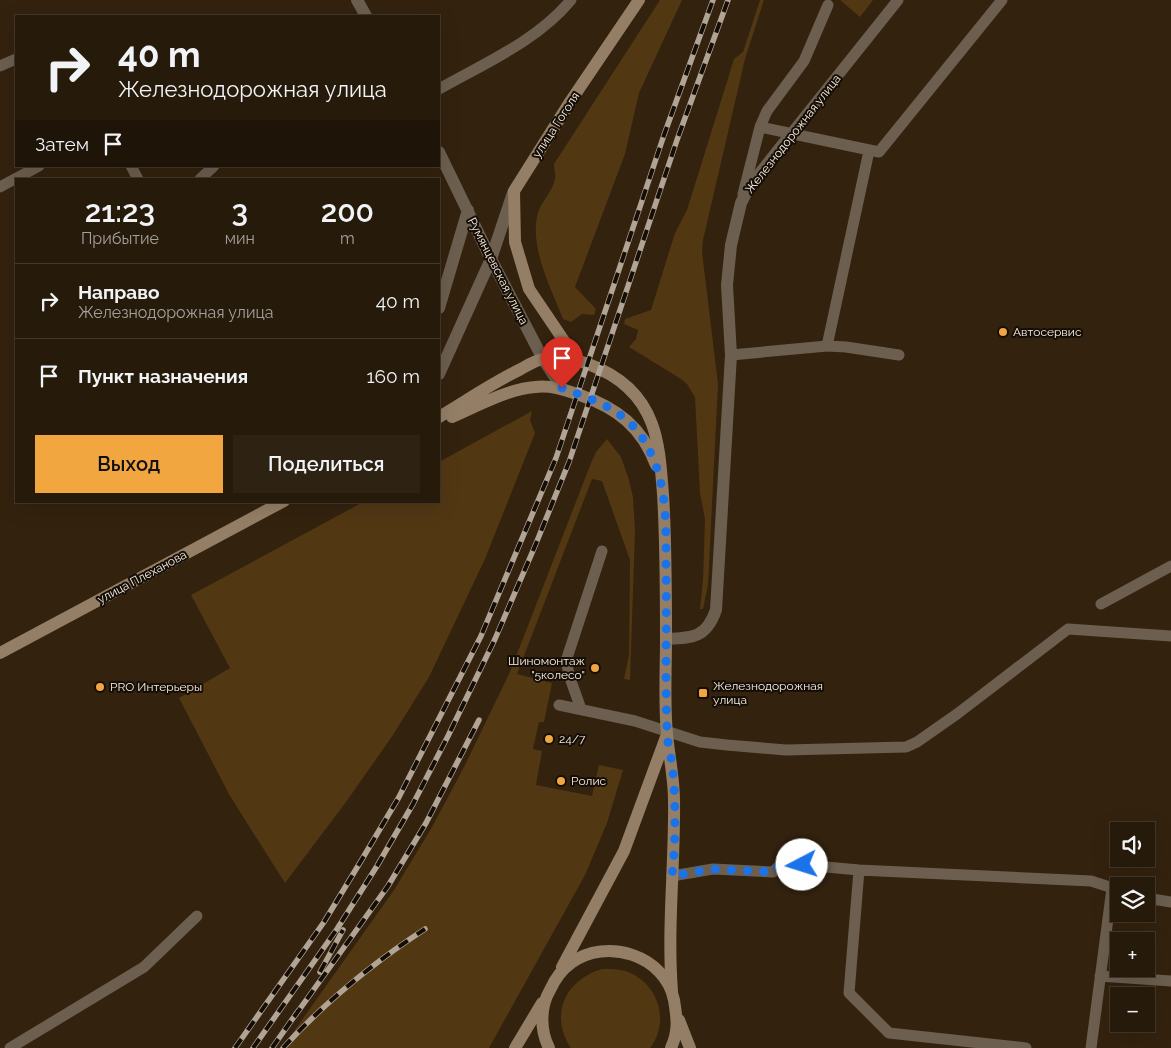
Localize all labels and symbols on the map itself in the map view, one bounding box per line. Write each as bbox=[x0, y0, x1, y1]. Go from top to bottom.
street label: Железнодорожная улица bbox=[742, 72, 844, 196]
street label: улица Гоголя bbox=[530, 90, 582, 160]
street label: Румянцевская улица bbox=[465, 215, 531, 327]
place label: Автосервис bbox=[1013, 325, 1082, 339]
marker: Автосервис bbox=[997, 326, 1009, 338]
pin bbox=[541, 337, 583, 388]
street label: улица Плеханова bbox=[95, 548, 189, 606]
place label: Шиномонтаж "5колесо" bbox=[508, 654, 586, 682]
marker: Шиномонтаж "5колесо" bbox=[589, 662, 601, 674]
place label: Железнодорожная улица bbox=[713, 679, 823, 707]
place label: PRO Интерьеры bbox=[110, 680, 202, 694]
marker: PRO Интерьеры bbox=[94, 681, 106, 693]
marker: Железнодорожная улица bbox=[697, 687, 709, 699]
place label: 24/7 bbox=[559, 732, 586, 746]
marker: 24/7 bbox=[543, 733, 555, 745]
place label: Ролис bbox=[571, 774, 607, 788]
marker: Ролис bbox=[555, 775, 567, 787]
position arrow bbox=[775, 838, 827, 890]

